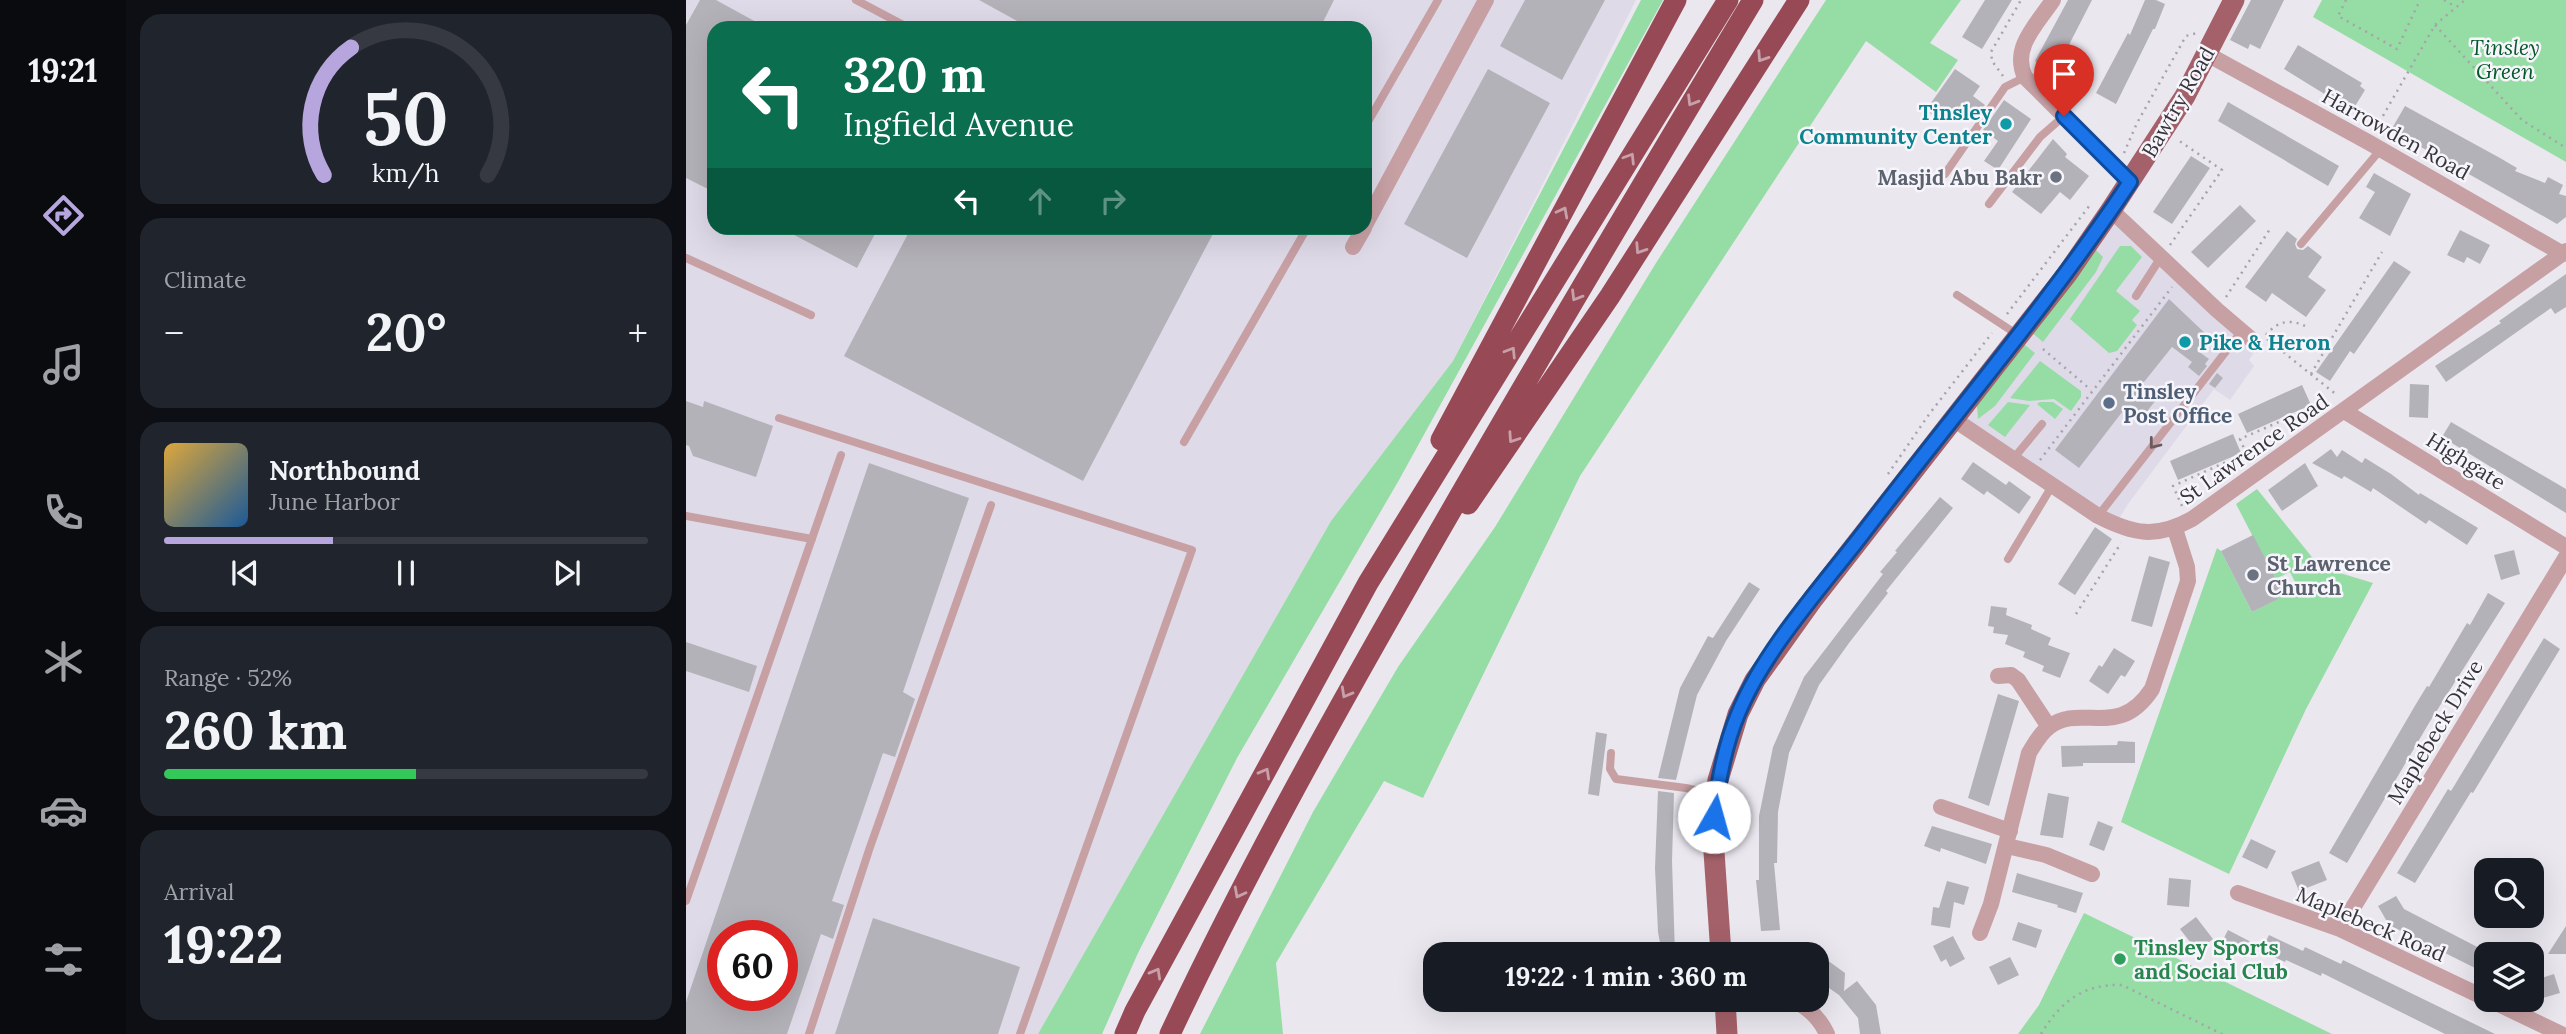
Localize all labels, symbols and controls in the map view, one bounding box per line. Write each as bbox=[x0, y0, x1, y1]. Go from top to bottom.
park label: Tinsley Green bbox=[2470, 34, 2540, 85]
street label: Bawtry Road bbox=[2135, 42, 2221, 162]
text: 320 m bbox=[843, 43, 986, 105]
pin bbox=[2034, 44, 2094, 116]
icon: left bbox=[728, 49, 819, 140]
text: 19:21 bbox=[28, 50, 98, 91]
one-way arrow bbox=[1758, 50, 1771, 63]
icon: arrive bbox=[2045, 55, 2083, 93]
text: 50 bbox=[363, 72, 449, 165]
street label: Harrowden Road bbox=[2317, 82, 2475, 186]
one-way arrow bbox=[1688, 93, 1701, 106]
place label: Tinsley Community Center bbox=[1799, 99, 1992, 150]
text: Ingfield Avenue bbox=[843, 104, 1074, 145]
marker: Tinsley Community Center bbox=[1998, 116, 2014, 132]
one-way arrow bbox=[1622, 152, 1635, 165]
text: km/h bbox=[372, 157, 440, 189]
place label: Masjid Abu Bakr bbox=[1877, 164, 2042, 191]
marker: Masjid Abu Bakr bbox=[2048, 169, 2064, 185]
icon: left bbox=[948, 182, 986, 220]
icon: ahead bbox=[1021, 182, 1059, 220]
icon: right bbox=[1094, 182, 1132, 220]
icon: directions bbox=[39, 191, 88, 240]
one-way arrow bbox=[1555, 207, 1568, 219]
one-way arrow bbox=[1636, 241, 1648, 254]
text: Climate bbox=[164, 265, 246, 294]
one-way arrow bbox=[1571, 288, 1584, 301]
text: 20° bbox=[366, 299, 446, 365]
text: − bbox=[164, 309, 184, 357]
text: + bbox=[628, 309, 648, 357]
place label: Pike & Heron bbox=[2199, 329, 2331, 356]
marker: Pike & Heron bbox=[2177, 334, 2193, 350]
icon: music bbox=[39, 340, 88, 389]
one-way arrow bbox=[1503, 346, 1516, 359]
place label: Tinsley Post Office bbox=[2123, 378, 2232, 429]
street label: St Lawrence Road bbox=[2175, 388, 2333, 510]
marker: Tinsley Post Office bbox=[2101, 395, 2117, 411]
street label: Highgate bbox=[2421, 426, 2511, 496]
one-way arrow bbox=[1509, 430, 1522, 443]
one-way arrow bbox=[2150, 436, 2163, 449]
text: Northbound bbox=[269, 454, 420, 487]
text: June Harbor bbox=[269, 487, 400, 516]
icon: phone bbox=[39, 488, 88, 537]
place label: St Lawrence Church bbox=[2267, 550, 2391, 601]
icon: previous bbox=[226, 554, 264, 592]
icon: pause bbox=[387, 554, 425, 592]
icon: next bbox=[548, 554, 586, 592]
marker: St Lawrence Church bbox=[2245, 567, 2261, 583]
icon: climate bbox=[39, 637, 88, 686]
street label: Maplebeck Drive bbox=[2381, 655, 2489, 809]
text: Range · 52% bbox=[164, 663, 292, 692]
one-way arrow bbox=[1341, 685, 1354, 698]
text: 260 km bbox=[164, 697, 347, 763]
one-way arrow bbox=[1256, 768, 1270, 780]
position arrow bbox=[1677, 780, 1751, 854]
icon: car bbox=[39, 786, 88, 835]
map controls bbox=[2474, 858, 2544, 1012]
button: search bbox=[2474, 858, 2544, 928]
text: Arrival bbox=[164, 877, 234, 906]
street label: Maplebeck Road bbox=[2292, 880, 2450, 968]
one-way arrow bbox=[1234, 886, 1247, 898]
text: 19:22 bbox=[164, 911, 284, 977]
speed limit sign: 60 bbox=[707, 920, 798, 1011]
place label: Tinsley Sports and Social Club bbox=[2134, 934, 2288, 985]
icon: filters bbox=[39, 935, 88, 984]
button: layers bbox=[2474, 942, 2544, 1012]
marker: Tinsley Sports and Social Club bbox=[2112, 951, 2128, 967]
text: 19:22 · 1 min · 360 m bbox=[1505, 960, 1747, 993]
one-way arrow bbox=[1148, 968, 1161, 980]

